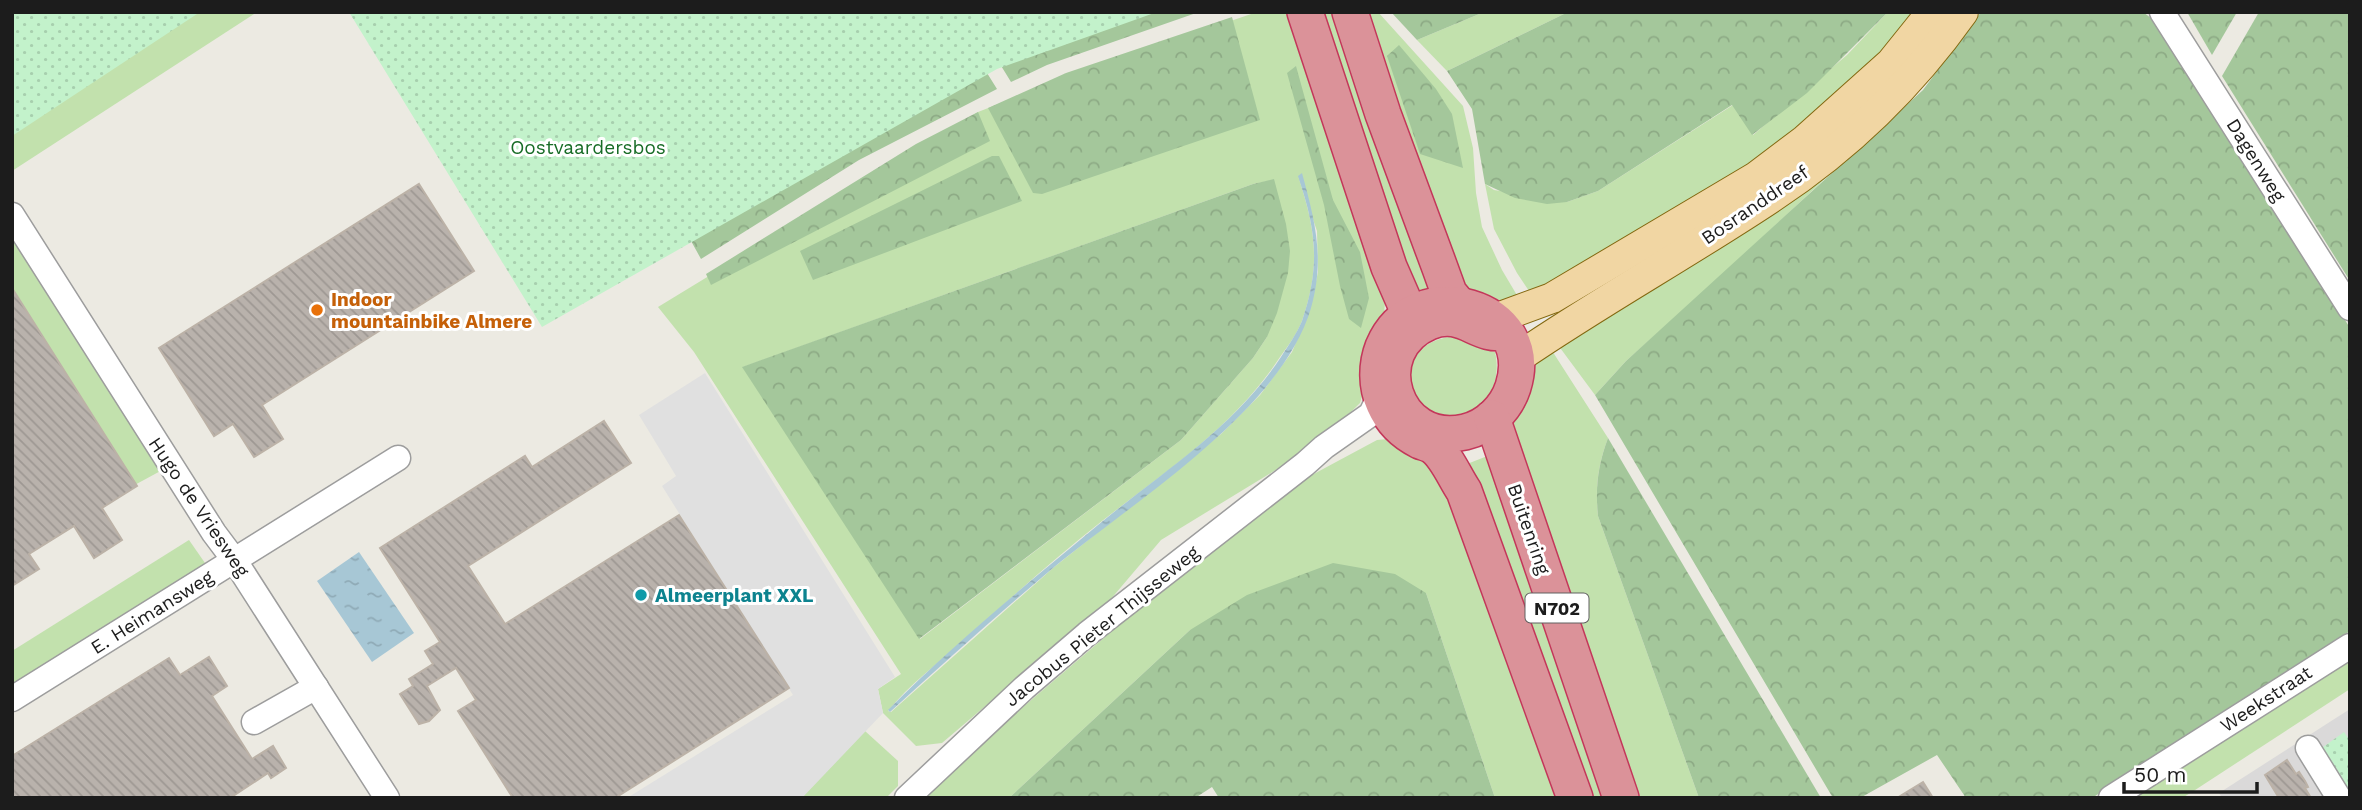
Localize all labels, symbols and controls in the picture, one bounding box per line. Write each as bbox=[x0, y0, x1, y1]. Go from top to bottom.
street label: Dagenweg bbox=[2221, 114, 2291, 207]
park label: Oostvaardersbos bbox=[510, 136, 666, 159]
street label: Bosranddreef bbox=[1697, 160, 1813, 249]
place label: Indoor mountainbike Almere bbox=[331, 288, 532, 333]
marker: Indoor mountainbike Almere bbox=[309, 302, 325, 318]
street label: Hugo de Vriesweg bbox=[144, 433, 255, 582]
street label: Buitenring bbox=[1503, 481, 1556, 578]
street label: Jacobus Pieter Thijsseweg bbox=[1000, 540, 1204, 711]
street label: E. Heimansweg bbox=[86, 565, 218, 659]
place label: Almeerplant XXL bbox=[655, 584, 813, 607]
marker: Almeerplant XXL bbox=[633, 587, 649, 603]
road number: N702 bbox=[1526, 594, 1588, 622]
street label: Weekstraat bbox=[2216, 661, 2316, 737]
scale bar bbox=[2124, 750, 2257, 794]
text: 50 m bbox=[2134, 762, 2186, 787]

